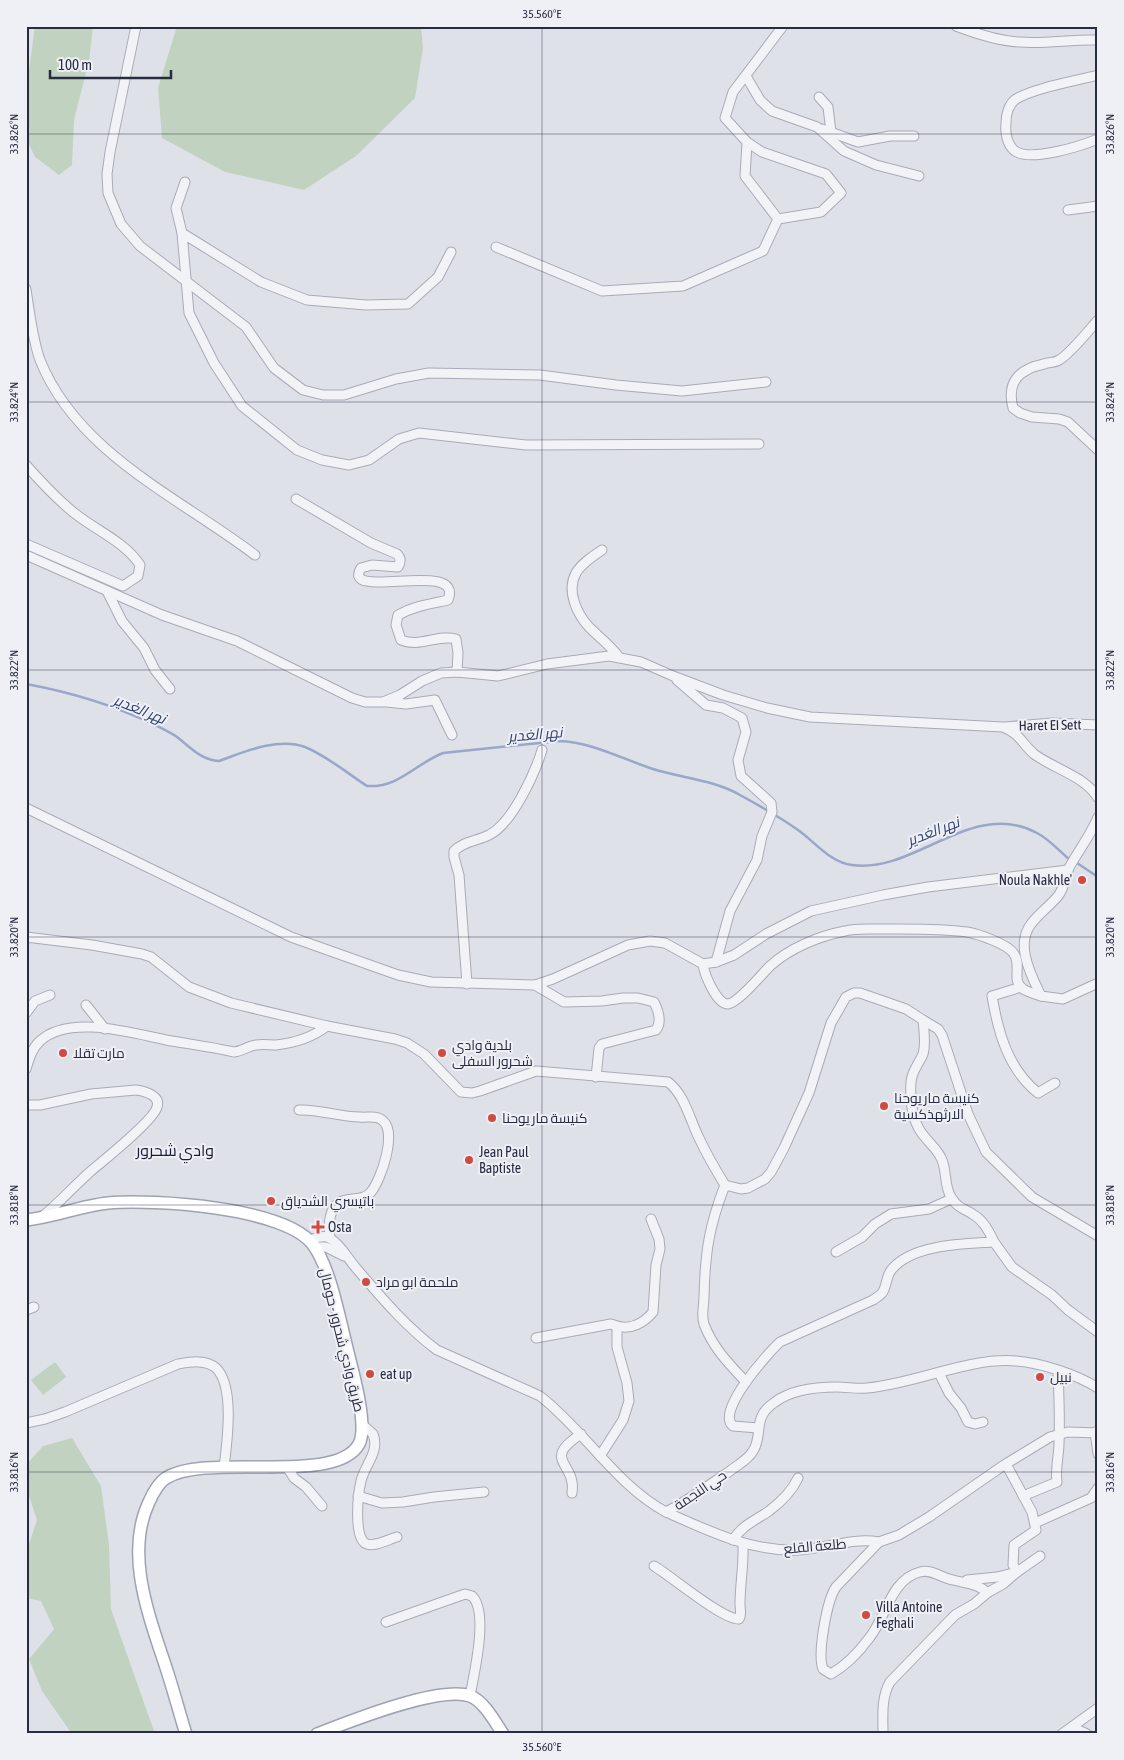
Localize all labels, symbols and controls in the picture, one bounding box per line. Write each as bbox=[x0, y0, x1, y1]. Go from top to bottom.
text: 35.560°E bbox=[523, 7, 561, 21]
scale bar bbox=[50, 48, 171, 80]
text: 100 m bbox=[58, 56, 92, 73]
text: 33.826°N bbox=[7, 114, 21, 154]
text: 33.826°N bbox=[1103, 114, 1117, 154]
text: 33.824°N bbox=[7, 382, 21, 422]
text: 33.824°N bbox=[1103, 382, 1117, 422]
text: 33.822°N bbox=[7, 650, 21, 690]
text: 33.822°N bbox=[1103, 650, 1117, 690]
water label: نهر الغدير bbox=[109, 690, 170, 729]
street label: Haret EI Sett bbox=[1018, 716, 1082, 734]
water label: نهر الغدير bbox=[505, 723, 565, 746]
water label: نهر الغدير bbox=[903, 813, 964, 850]
place label: Noula Nakhle' bbox=[999, 872, 1072, 888]
marker: Noula Nakhle' bbox=[1076, 874, 1088, 886]
text: 33.820°N bbox=[7, 917, 21, 957]
text: 33.820°N bbox=[1103, 917, 1117, 957]
place label: بلدية وادي شحرور السفلى bbox=[452, 1037, 533, 1069]
place label: مارت تقلا bbox=[73, 1045, 125, 1061]
marker: مارت تقلا bbox=[57, 1047, 69, 1059]
marker: بلدية وادي شحرور السفلى bbox=[436, 1047, 448, 1059]
place label: كنيسة مار يوحنا الارثهذكسية bbox=[894, 1090, 980, 1122]
marker: كنيسة مار يوحنا الارثهذكسية bbox=[878, 1100, 890, 1112]
place label: كنيسة مار يوحنا bbox=[502, 1110, 588, 1126]
marker: كنيسة مار يوحنا bbox=[486, 1112, 498, 1124]
district label: وادي شحرور bbox=[135, 1141, 214, 1164]
place label: Jean Paul Baptiste bbox=[479, 1144, 529, 1176]
marker: Jean Paul Baptiste bbox=[463, 1154, 475, 1166]
text: 33.818°N bbox=[7, 1185, 21, 1225]
text: 33.818°N bbox=[1103, 1185, 1117, 1225]
place label: باتيسري الشدياق bbox=[281, 1193, 374, 1213]
marker: باتيسري الشدياق bbox=[265, 1195, 277, 1207]
place label: Osta bbox=[328, 1219, 352, 1235]
marker: Osta bbox=[312, 1221, 324, 1233]
street label: طريق وادي شحرور - حومال bbox=[312, 1266, 368, 1415]
place label: ملحمة ابو مراد bbox=[376, 1274, 458, 1290]
marker: ملحمة ابو مراد bbox=[360, 1276, 372, 1288]
place label: eat up bbox=[380, 1366, 413, 1382]
marker: eat up bbox=[364, 1368, 376, 1380]
place label: نبيل bbox=[1050, 1369, 1072, 1385]
marker: نبيل bbox=[1034, 1371, 1046, 1383]
text: 33.816°N bbox=[7, 1452, 21, 1492]
text: 33.816°N bbox=[1103, 1452, 1117, 1492]
street label: حي النجمة bbox=[671, 1467, 731, 1517]
street label: طلعة القلع bbox=[783, 1535, 847, 1558]
place label: Villa Antoine Feghali bbox=[876, 1599, 942, 1631]
marker: Villa Antoine Feghali bbox=[860, 1609, 872, 1621]
text: 35.560°E bbox=[523, 1740, 561, 1754]

